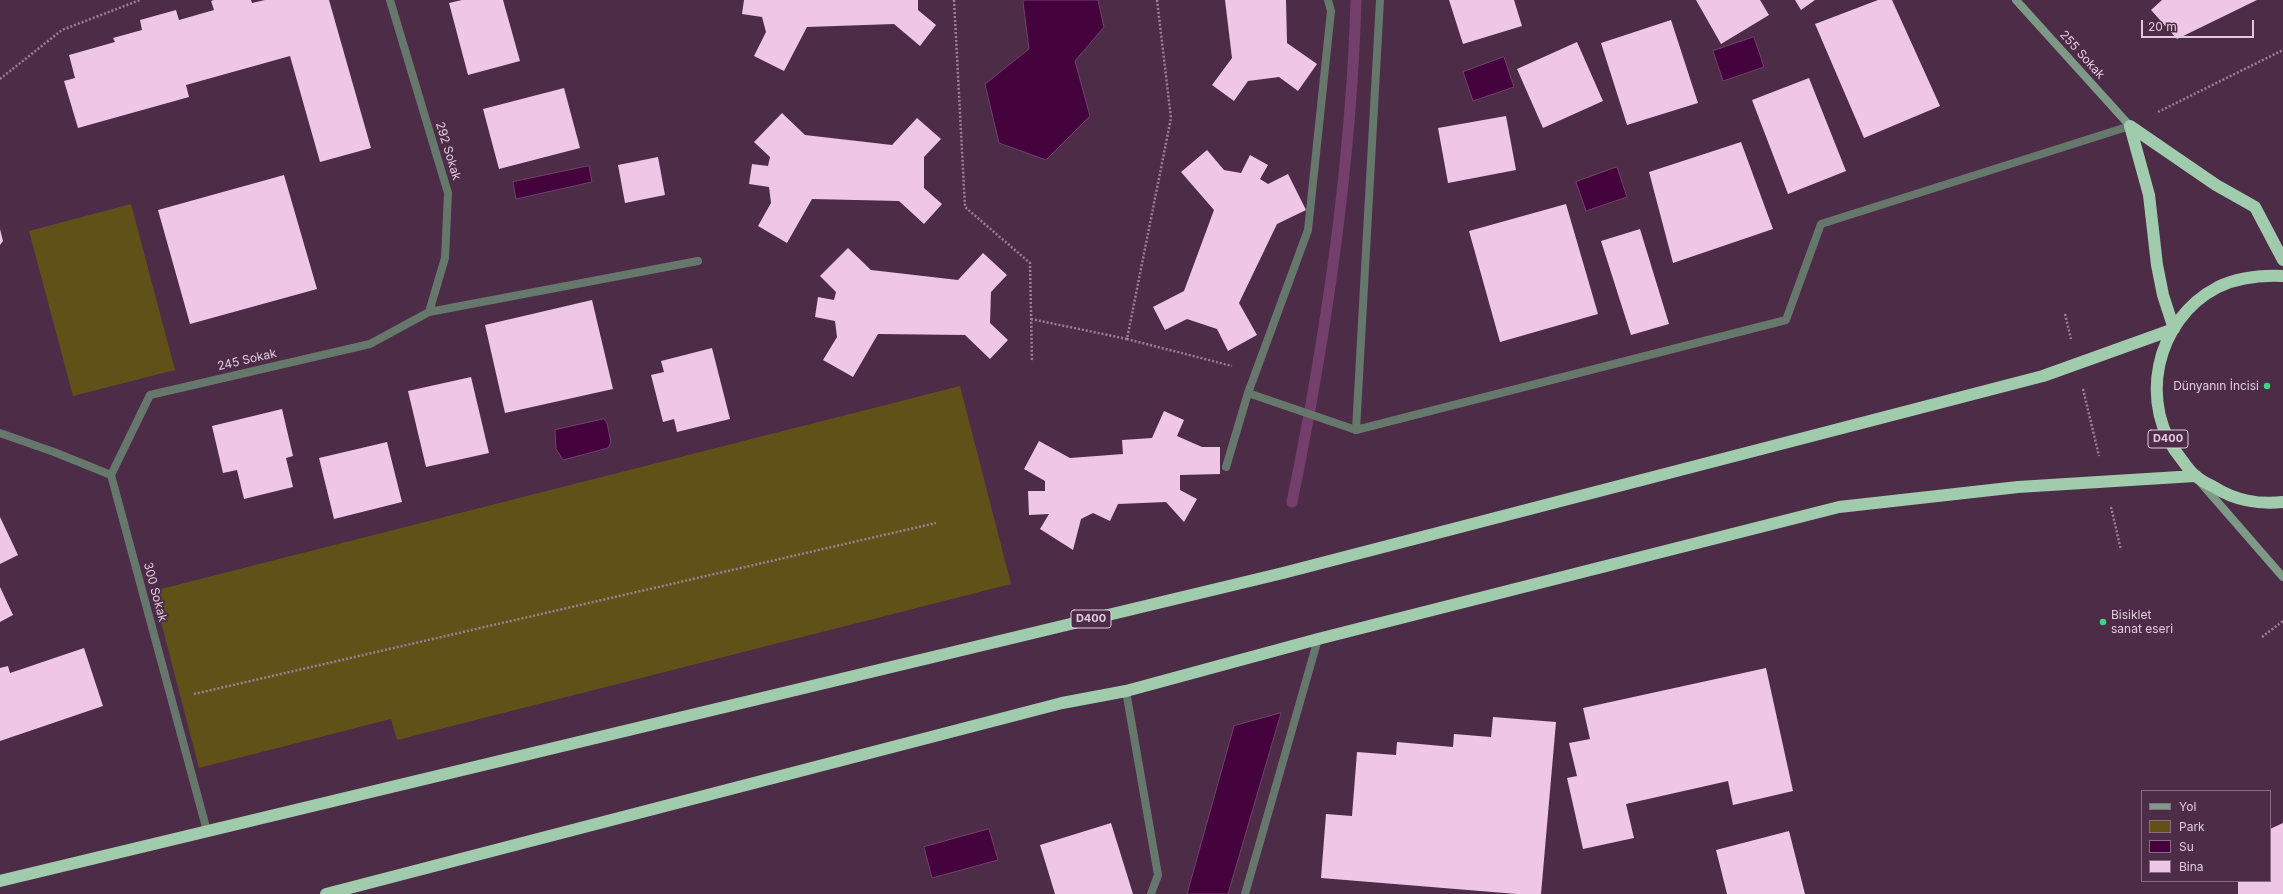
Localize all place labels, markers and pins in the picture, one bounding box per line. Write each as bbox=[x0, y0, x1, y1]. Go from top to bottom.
place label: Dünyanın İncisi bbox=[2173, 379, 2259, 393]
marker: Dünyanın İncisi bbox=[2262, 381, 2272, 391]
place label: Bisiklet sanat eseri bbox=[2111, 608, 2173, 636]
marker: Bisiklet sanat eseri bbox=[2098, 617, 2108, 627]

